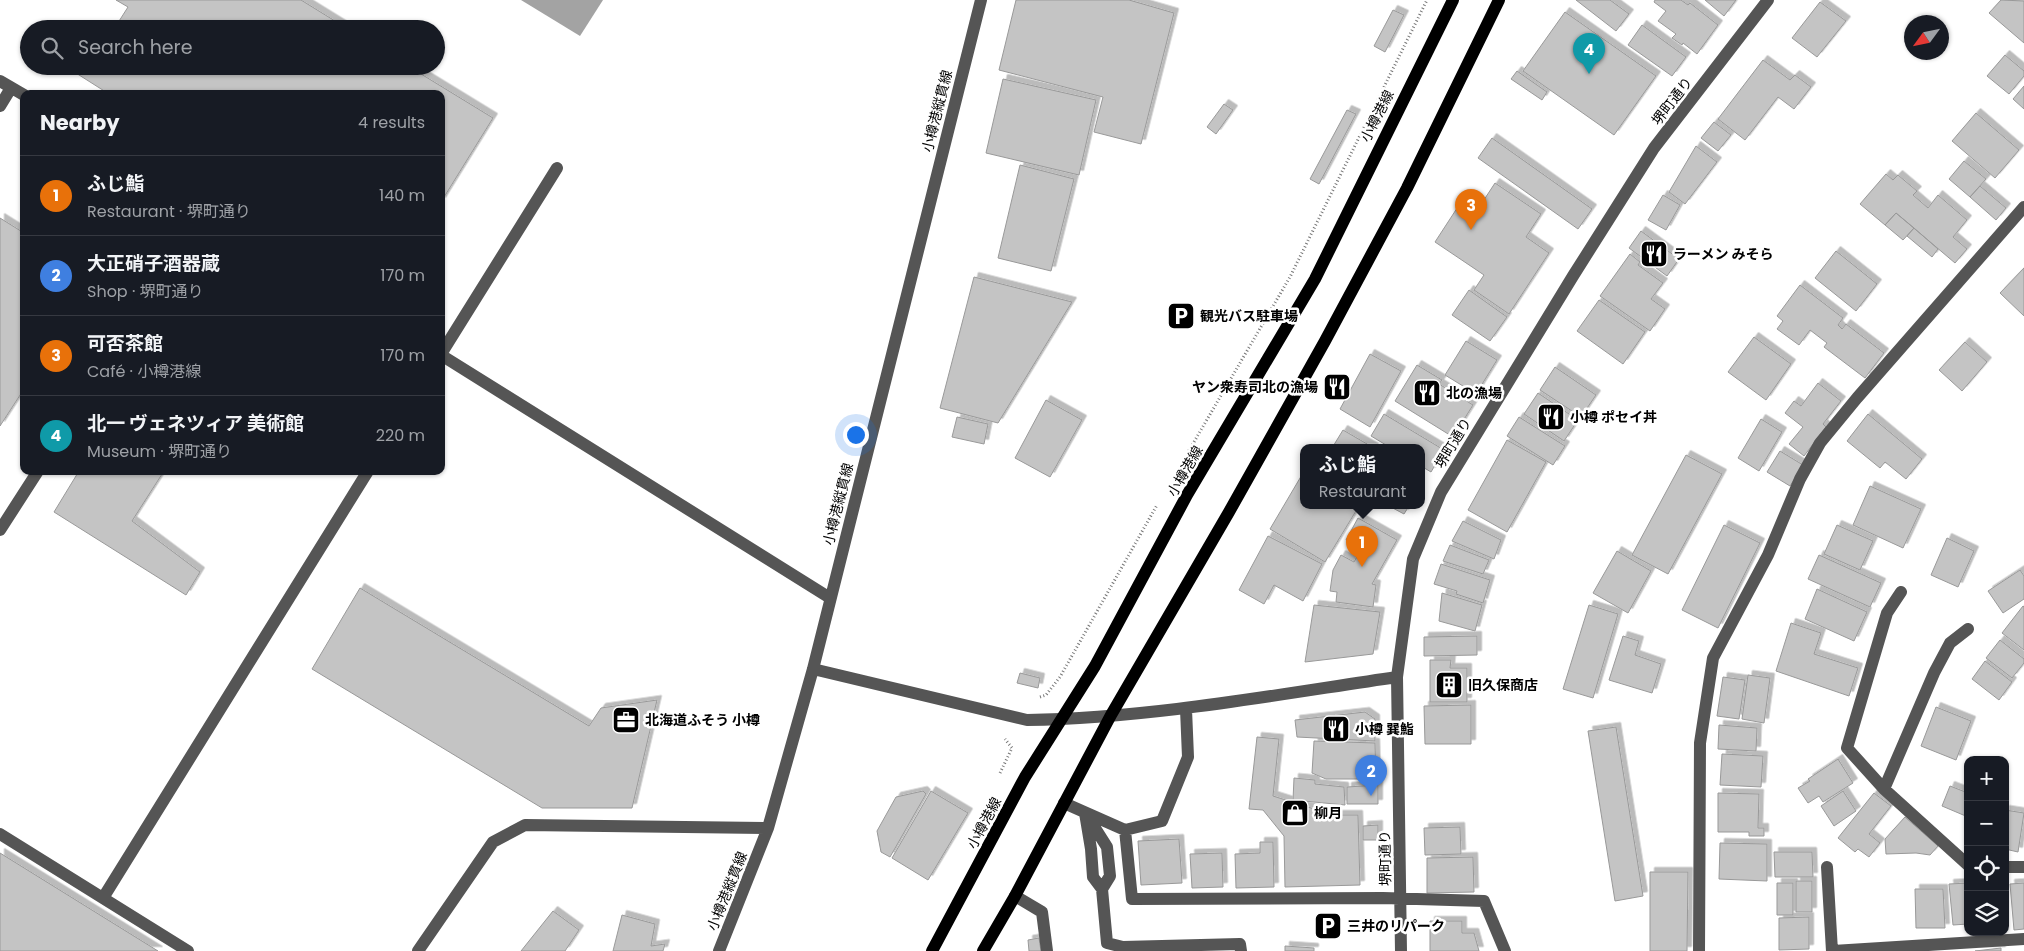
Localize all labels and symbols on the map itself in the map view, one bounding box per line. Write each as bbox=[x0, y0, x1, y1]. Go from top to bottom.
north arrow bbox=[1904, 15, 1949, 60]
pin: 4 bbox=[1573, 33, 1605, 74]
street label: 小樽港縦貫線 bbox=[917, 68, 957, 154]
street label: 堺町通り bbox=[1647, 73, 1697, 129]
street label: 小樽港線 bbox=[1355, 87, 1399, 145]
pin: 3 bbox=[1455, 189, 1487, 230]
restaurant icon: ラーメン みそら bbox=[1639, 239, 1669, 269]
place label: ラーメン みそら bbox=[1673, 244, 1773, 264]
parking icon: 観光バス駐車場 bbox=[1166, 301, 1196, 331]
place label: 観光バス駐車場 bbox=[1200, 306, 1298, 326]
restaurant icon: ヤン衆寿司北の漁場 bbox=[1322, 372, 1352, 402]
place label: ヤン衆寿司北の漁場 bbox=[1192, 377, 1318, 397]
restaurant icon: 北の漁場 bbox=[1412, 378, 1442, 408]
place label: 北の漁場 bbox=[1446, 383, 1502, 403]
restaurant icon: 小樽 ポセイ丼 bbox=[1536, 402, 1566, 432]
place label: 小樽 ポセイ丼 bbox=[1570, 407, 1657, 427]
street label: 堺町通り bbox=[1430, 414, 1476, 472]
your location bbox=[843, 422, 869, 448]
street label: 小樽港線 bbox=[1162, 442, 1208, 500]
street label: 小樽港縦貫線 bbox=[818, 461, 858, 547]
pin: 1 bbox=[1346, 526, 1378, 567]
building icon: 旧久保商店 bbox=[1434, 670, 1464, 700]
place label: 旧久保商店 bbox=[1468, 675, 1538, 695]
office icon: 北海道ふそう 小樽 bbox=[611, 705, 641, 735]
place label: 北海道ふそう 小樽 bbox=[645, 710, 760, 730]
restaurant icon: 小樽 巽鮨 bbox=[1321, 714, 1351, 744]
place label: 小樽 巽鮨 bbox=[1355, 719, 1414, 739]
pin: 2 bbox=[1355, 755, 1387, 796]
street label: 小樽港線 bbox=[962, 794, 1006, 852]
shop icon: 柳月 bbox=[1280, 798, 1310, 828]
place label: 柳月 bbox=[1314, 803, 1342, 823]
street label: 堺町通り bbox=[1375, 830, 1395, 886]
street label: 小樽港縦貫線 bbox=[702, 848, 752, 934]
parking icon: 三井のリパーク bbox=[1313, 911, 1343, 941]
place label: 三井のリパーク bbox=[1347, 916, 1445, 936]

